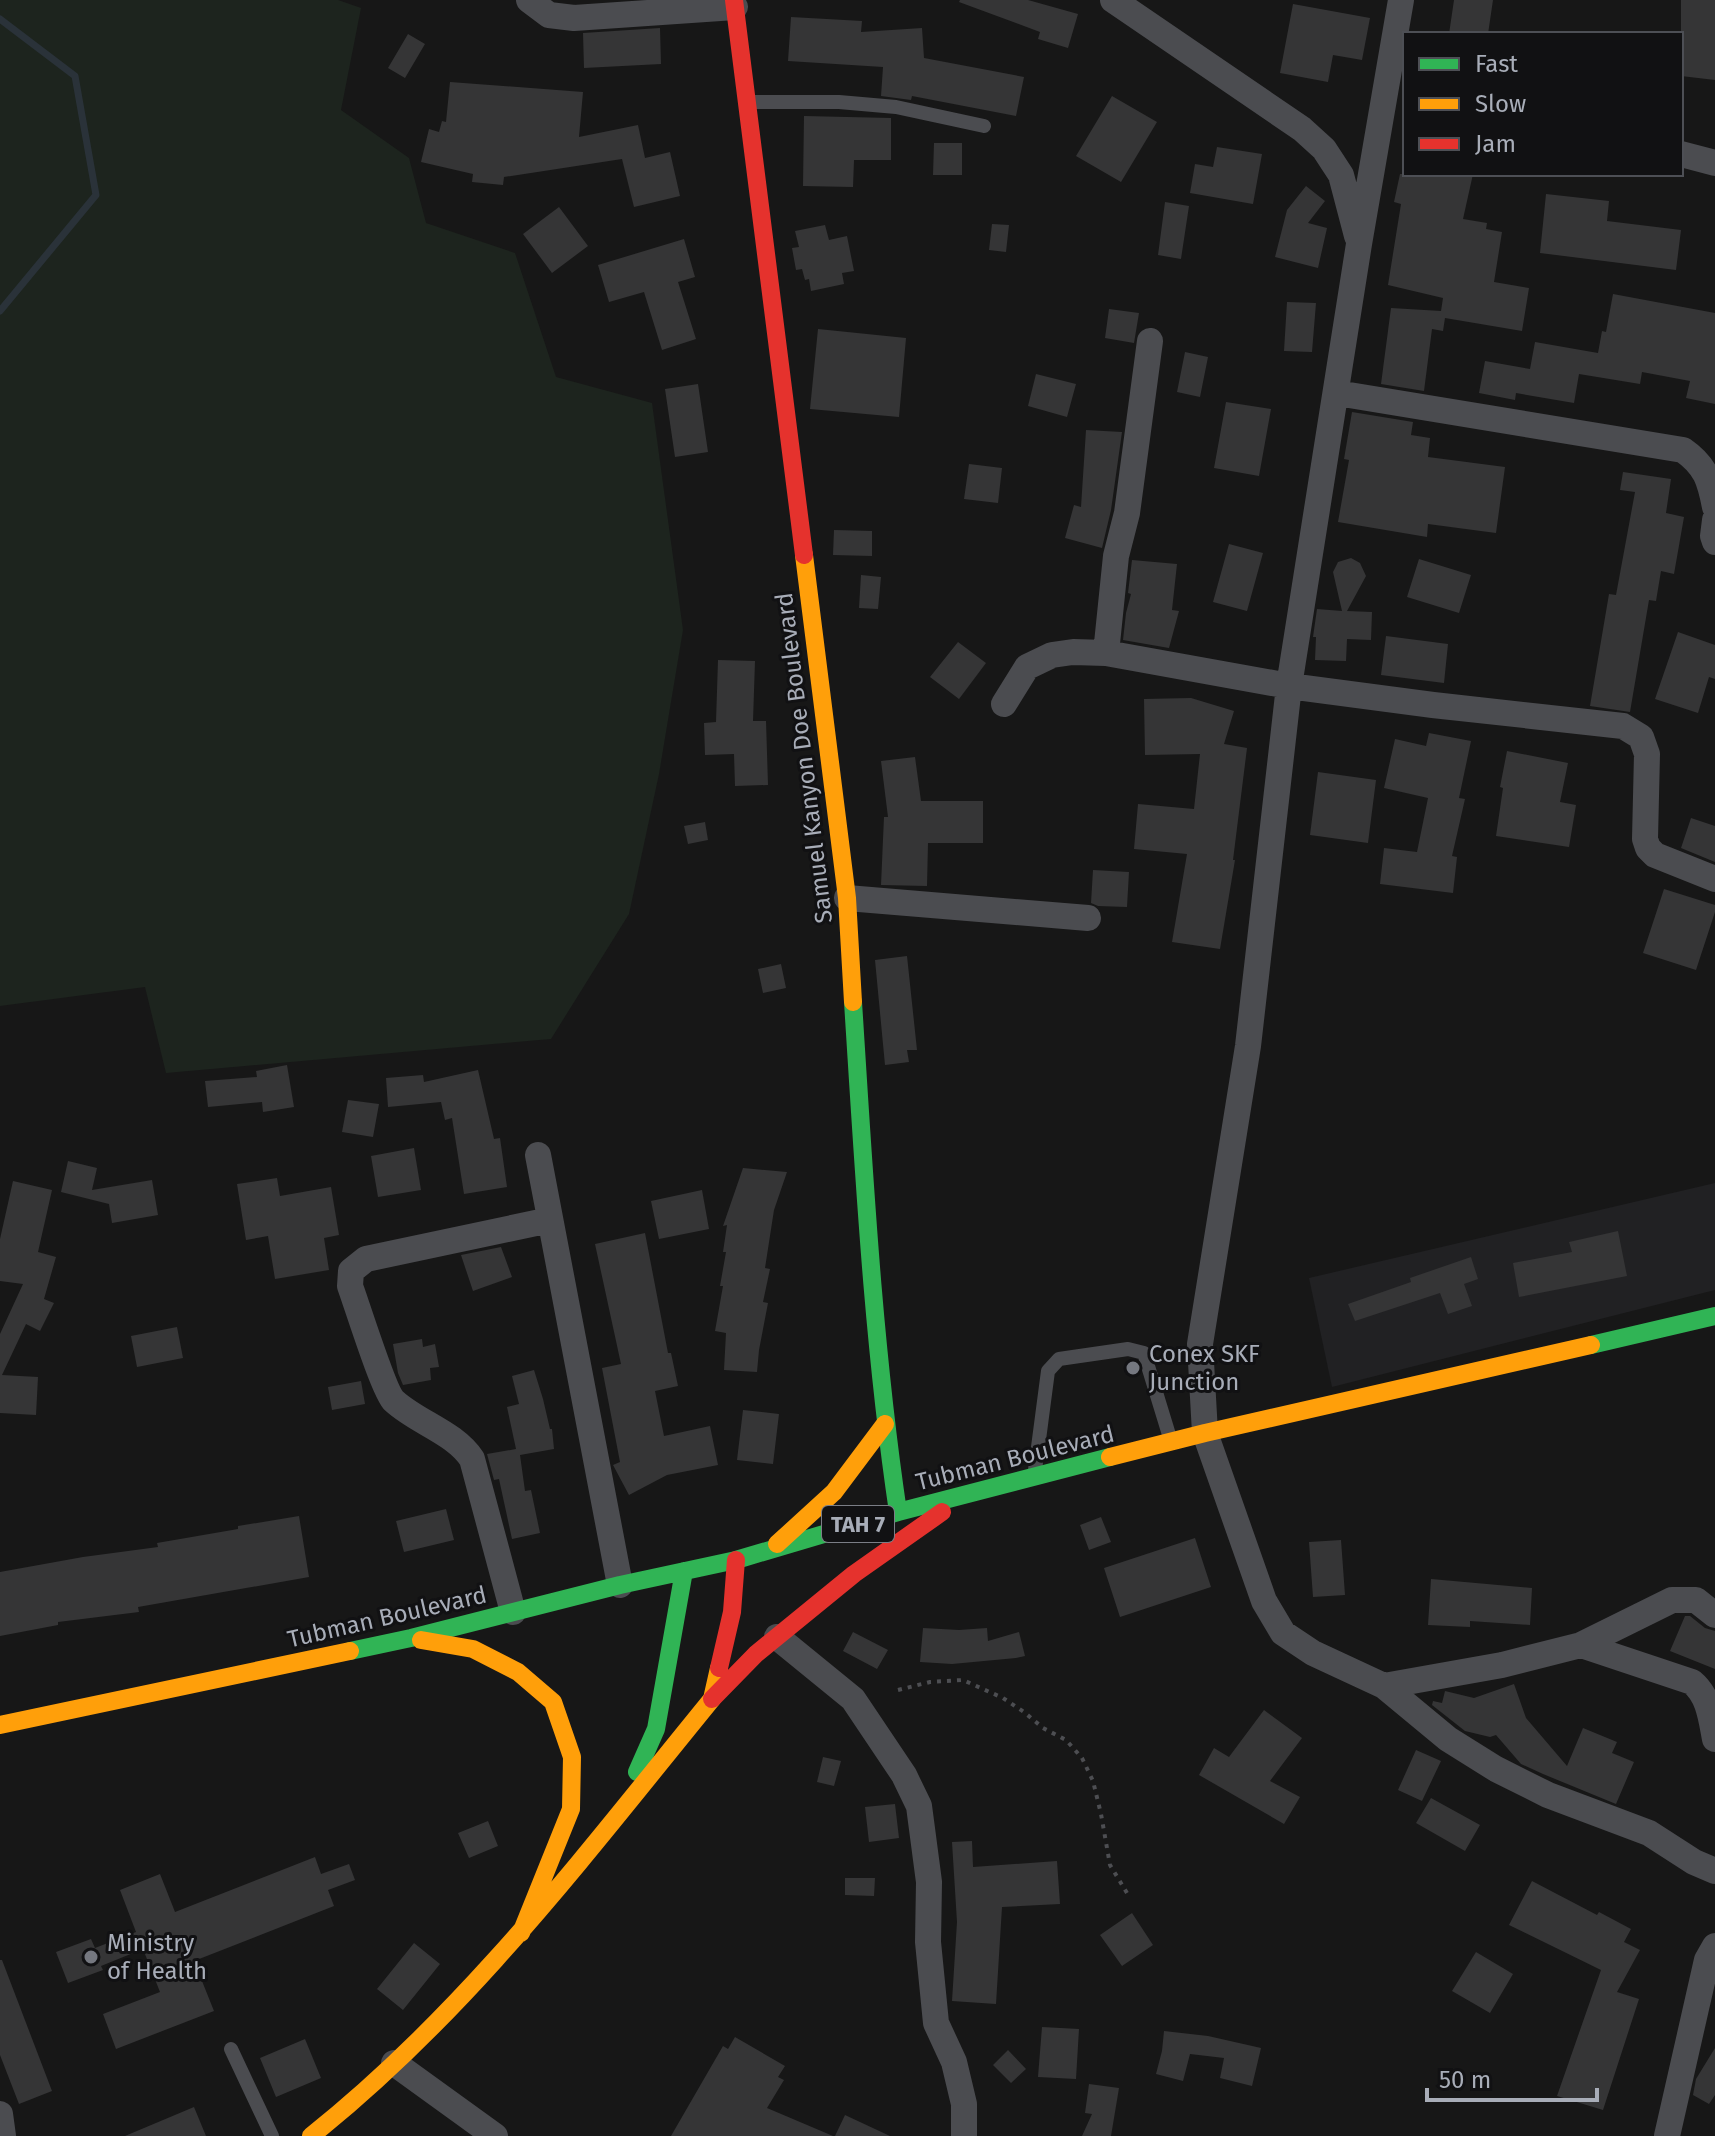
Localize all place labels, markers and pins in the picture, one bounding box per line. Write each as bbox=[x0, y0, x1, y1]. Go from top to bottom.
place label: Conex SKF Junction bbox=[1149, 1340, 1260, 1396]
marker: Conex SKF Junction bbox=[1124, 1359, 1142, 1377]
place label: Ministry of Health bbox=[107, 1929, 207, 1985]
marker: Ministry of Health bbox=[82, 1948, 100, 1966]

